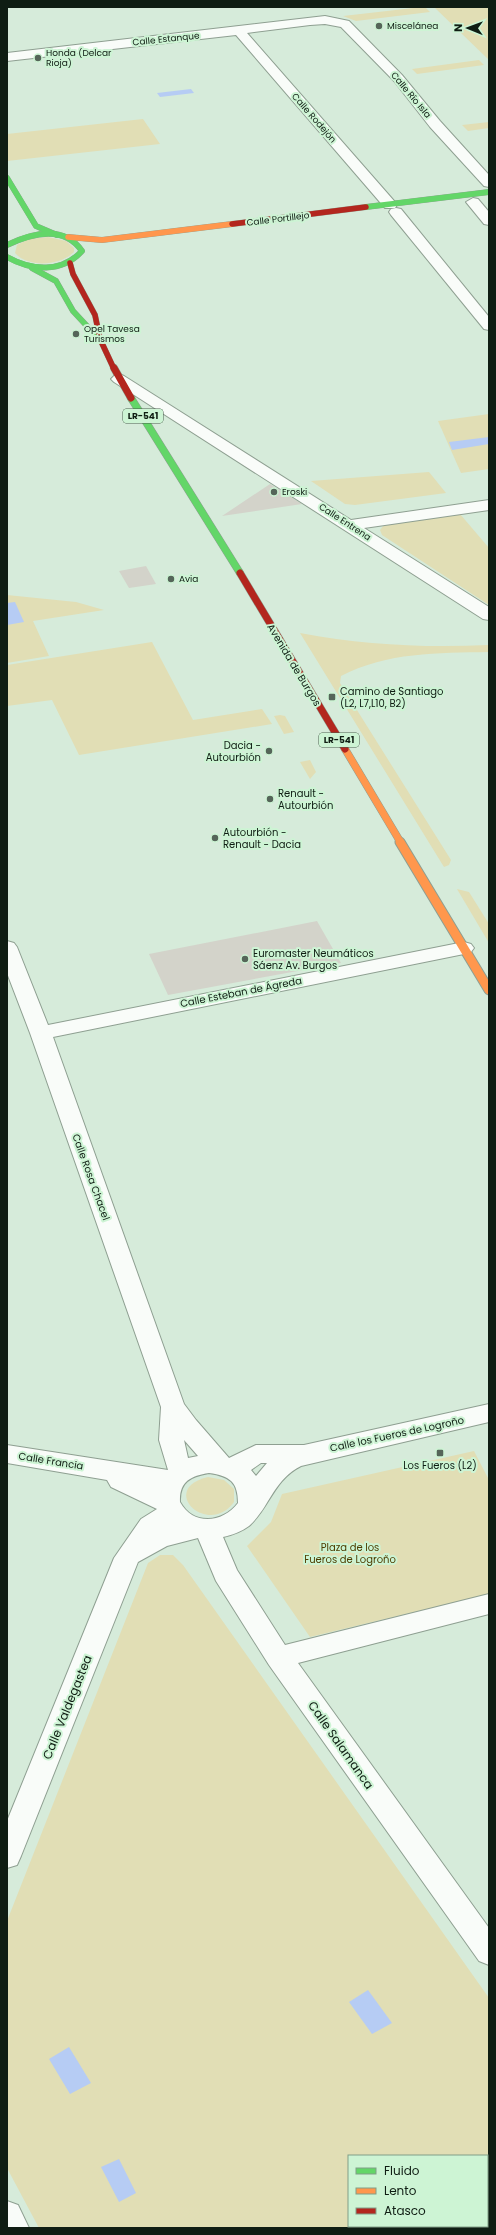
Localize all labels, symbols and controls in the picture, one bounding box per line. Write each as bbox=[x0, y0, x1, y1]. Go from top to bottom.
north arrow bbox=[448, 8, 488, 48]
place label: Miscelánea bbox=[387, 20, 438, 32]
marker: Miscelánea bbox=[374, 21, 384, 31]
text: N bbox=[450, 24, 466, 32]
street label: Calle Estanque bbox=[132, 29, 201, 48]
place label: Honda (Delcar Rioja) bbox=[46, 47, 112, 69]
marker: Honda (Delcar Rioja) bbox=[33, 53, 43, 63]
street label: Calle Río Isla bbox=[388, 69, 434, 121]
street label: Calle Rodejón bbox=[289, 91, 339, 146]
street label: Calle Portillejo bbox=[246, 209, 310, 229]
place label: Opel Tavesa Turismos bbox=[84, 323, 140, 345]
marker: Opel Tavesa Turismos bbox=[71, 329, 81, 339]
road number: LR-541 bbox=[123, 409, 163, 423]
place label: Eroski bbox=[282, 486, 307, 498]
marker: Eroski bbox=[269, 487, 279, 497]
street label: Calle Entrena bbox=[317, 501, 373, 543]
place label: Avia bbox=[179, 573, 198, 585]
marker: Avia bbox=[166, 574, 176, 584]
street label: Avenida de Burgos bbox=[263, 621, 325, 709]
place label: Camino de Santiago (L2, L7,L10, B2) bbox=[340, 684, 443, 711]
marker: Camino de Santiago (L2, L7,L10, B2) bbox=[327, 692, 337, 702]
road number: LR-541 bbox=[319, 733, 359, 747]
place label: Dacia - Autourbión bbox=[206, 738, 261, 765]
marker: Dacia - Autourbión bbox=[264, 746, 274, 756]
place label: Renault - Autourbión bbox=[278, 786, 333, 813]
marker: Renault - Autourbión bbox=[265, 794, 275, 804]
place label: Autourbión - Renault - Dacia bbox=[223, 825, 301, 852]
marker: Autourbión - Renault - Dacia bbox=[210, 833, 220, 843]
place label: Euromaster Neumáticos Sáenz Av. Burgos bbox=[253, 946, 374, 973]
marker: Euromaster Neumáticos Sáenz Av. Burgos bbox=[240, 954, 250, 964]
street label: Calle Esteban de Ágreda bbox=[179, 973, 303, 1011]
street label: Calle Rosa Chacel bbox=[68, 1132, 114, 1222]
street label: Calle los Fueros de Logroño bbox=[329, 1412, 465, 1456]
street label: Calle Francia bbox=[17, 1448, 85, 1474]
marker: Los Fueros (L2) bbox=[435, 1448, 445, 1458]
place label: Los Fueros (L2) bbox=[403, 1458, 477, 1473]
park label: Plaza de los Fueros de Logroño bbox=[304, 1540, 396, 1567]
street label: Calle Valdegastea bbox=[38, 1652, 96, 1762]
street label: Calle Salamanca bbox=[304, 1698, 378, 1792]
legend bbox=[348, 2155, 488, 2227]
text: Fluido bbox=[384, 2162, 420, 2179]
text: Lento bbox=[384, 2182, 417, 2199]
text: Atasco bbox=[384, 2202, 426, 2219]

